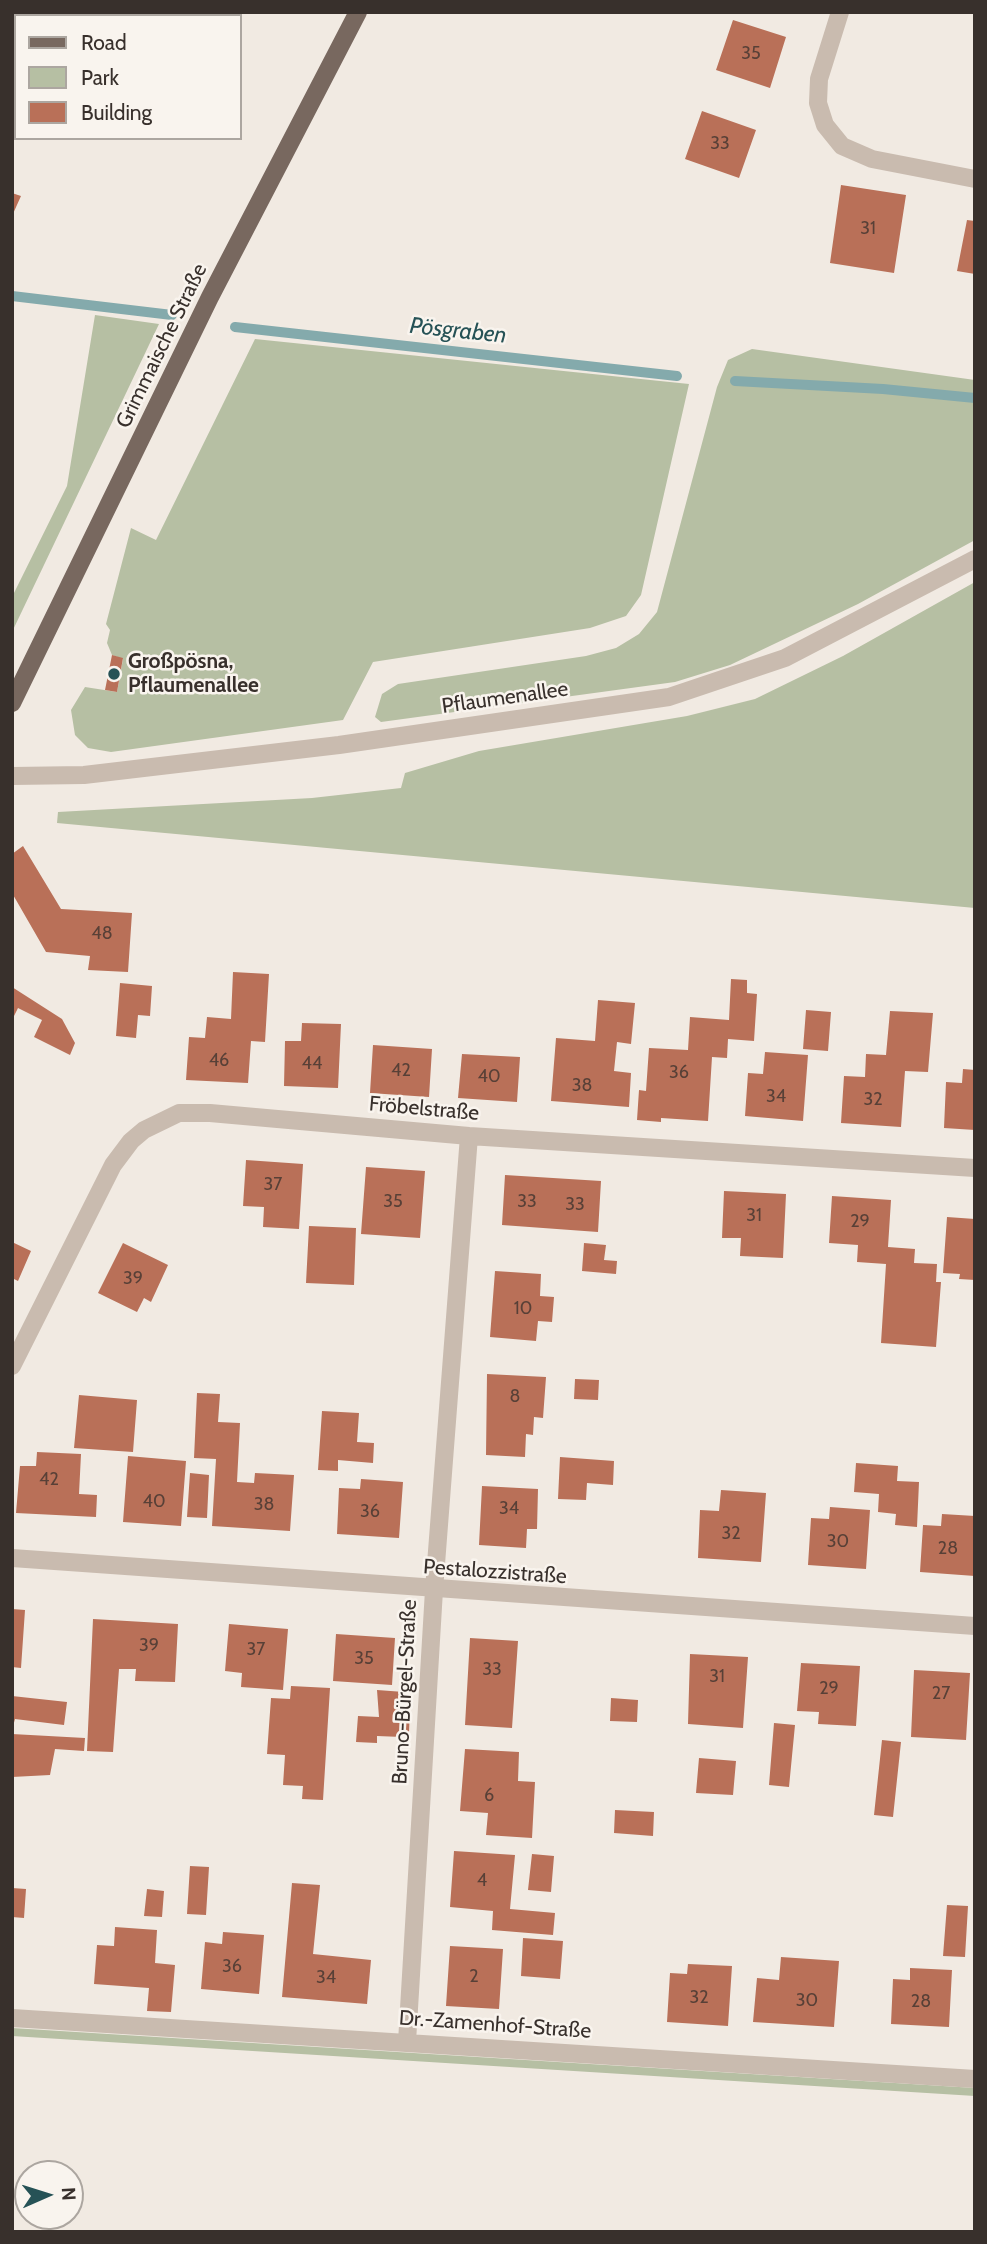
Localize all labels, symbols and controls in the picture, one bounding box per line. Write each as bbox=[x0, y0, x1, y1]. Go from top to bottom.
legend bbox=[14, 14, 242, 140]
text: Road bbox=[81, 30, 127, 55]
house number: 35 bbox=[741, 43, 761, 65]
text: Park bbox=[81, 65, 119, 90]
text: Building bbox=[81, 100, 152, 125]
house number: 33 bbox=[710, 133, 730, 155]
house number: 31 bbox=[860, 218, 876, 240]
street label: Grimmaische Straße bbox=[111, 260, 213, 432]
water label: Pösgraben bbox=[408, 312, 508, 350]
place label: Großpösna, Pflaumenallee bbox=[128, 649, 259, 699]
marker: Großpösna, Pflaumenallee bbox=[106, 666, 122, 682]
street label: Pflaumenallee bbox=[440, 677, 570, 719]
house number: 48 bbox=[91, 923, 113, 945]
house number: 46 bbox=[209, 1050, 229, 1072]
house number: 44 bbox=[302, 1053, 322, 1075]
house number: 42 bbox=[391, 1060, 411, 1082]
house number: 36 bbox=[669, 1062, 689, 1084]
house number: 40 bbox=[478, 1066, 500, 1088]
house number: 38 bbox=[572, 1075, 592, 1097]
house number: 34 bbox=[766, 1086, 786, 1108]
house number: 32 bbox=[863, 1089, 883, 1111]
street label: Fröbelstraße bbox=[368, 1092, 480, 1126]
house number: 37 bbox=[264, 1174, 282, 1196]
house number: 35 bbox=[383, 1191, 403, 1213]
house number: 33 bbox=[517, 1191, 537, 1213]
house number: 33 bbox=[565, 1194, 585, 1216]
house number: 31 bbox=[746, 1205, 762, 1227]
house number: 29 bbox=[850, 1211, 870, 1233]
house number: 39 bbox=[123, 1268, 143, 1290]
house number: 10 bbox=[514, 1298, 532, 1320]
house number: 8 bbox=[510, 1386, 520, 1408]
house number: 42 bbox=[39, 1469, 59, 1491]
house number: 40 bbox=[143, 1491, 165, 1513]
house number: 38 bbox=[254, 1494, 274, 1516]
house number: 34 bbox=[499, 1498, 519, 1520]
house number: 36 bbox=[360, 1501, 380, 1523]
house number: 32 bbox=[721, 1523, 741, 1545]
house number: 30 bbox=[827, 1531, 849, 1553]
house number: 28 bbox=[938, 1538, 958, 1560]
street label: Pestalozzistraße bbox=[422, 1554, 568, 1590]
street label: Bruno-Bürgel-Straße bbox=[388, 1599, 422, 1785]
house number: 39 bbox=[139, 1635, 159, 1657]
house number: 37 bbox=[247, 1639, 265, 1661]
house number: 35 bbox=[354, 1648, 374, 1670]
house number: 33 bbox=[482, 1659, 502, 1681]
house number: 31 bbox=[709, 1666, 725, 1688]
house number: 29 bbox=[819, 1678, 839, 1700]
house number: 27 bbox=[932, 1683, 950, 1705]
house number: 6 bbox=[484, 1785, 494, 1807]
house number: 4 bbox=[477, 1870, 487, 1892]
house number: 36 bbox=[222, 1956, 242, 1978]
house number: 2 bbox=[469, 1966, 479, 1988]
house number: 34 bbox=[316, 1967, 336, 1989]
house number: 32 bbox=[689, 1987, 709, 2009]
house number: 30 bbox=[796, 1990, 818, 2012]
house number: 28 bbox=[911, 1991, 931, 2013]
street label: Dr.-Zamenhof-Straße bbox=[398, 2006, 592, 2044]
north arrow bbox=[14, 2160, 84, 2230]
text: N bbox=[57, 2187, 80, 2201]

